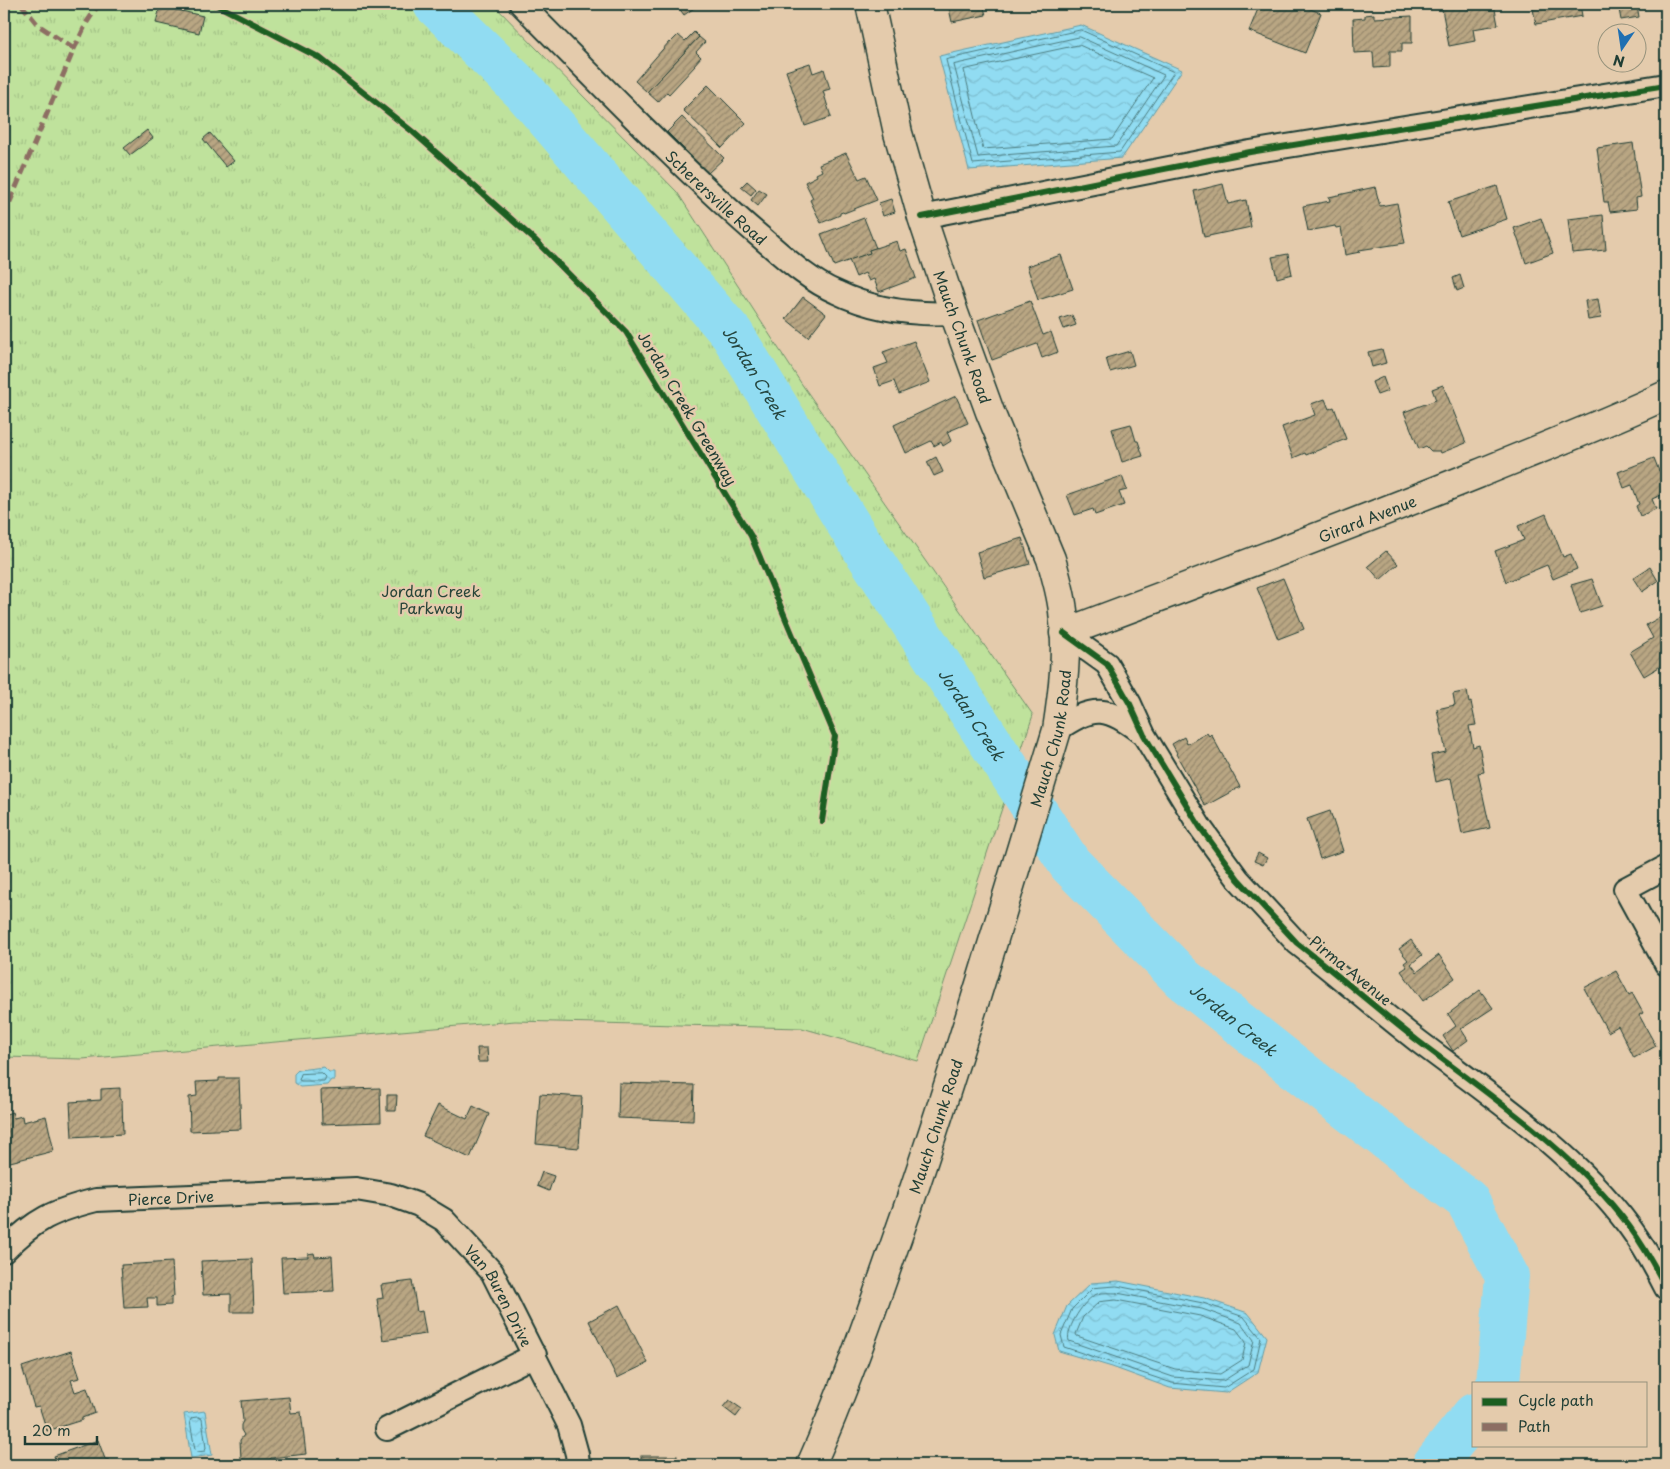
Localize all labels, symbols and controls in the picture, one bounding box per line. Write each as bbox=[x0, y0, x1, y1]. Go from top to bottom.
north arrow bbox=[1598, 22, 1648, 72]
text: N bbox=[1611, 50, 1627, 73]
street label: Scherersville Road bbox=[661, 144, 773, 250]
street label: Mauch Chunk Road bbox=[928, 267, 998, 407]
water label: Jordan Creek bbox=[718, 320, 794, 425]
street label: Jordan Creek Greenway bbox=[633, 327, 743, 489]
street label: Girard Avenue bbox=[1315, 488, 1419, 547]
park label: Jordan Creek Parkway bbox=[381, 579, 481, 619]
water label: Jordan Creek bbox=[933, 663, 1012, 766]
street label: Mauch Chunk Road bbox=[1023, 669, 1076, 809]
street label: Pirma Avenue bbox=[1305, 930, 1397, 1010]
water label: Jordan Creek bbox=[1185, 977, 1284, 1062]
street label: Mauch Chunk Road bbox=[902, 1056, 967, 1196]
street label: Pierce Drive bbox=[127, 1184, 215, 1210]
street label: Van Buren Drive bbox=[460, 1239, 539, 1350]
legend bbox=[1472, 1382, 1648, 1446]
text: Cycle path bbox=[1518, 1388, 1594, 1411]
scale bar bbox=[25, 1414, 98, 1446]
text: Path bbox=[1518, 1414, 1550, 1437]
text: 20 m bbox=[32, 1418, 71, 1441]

